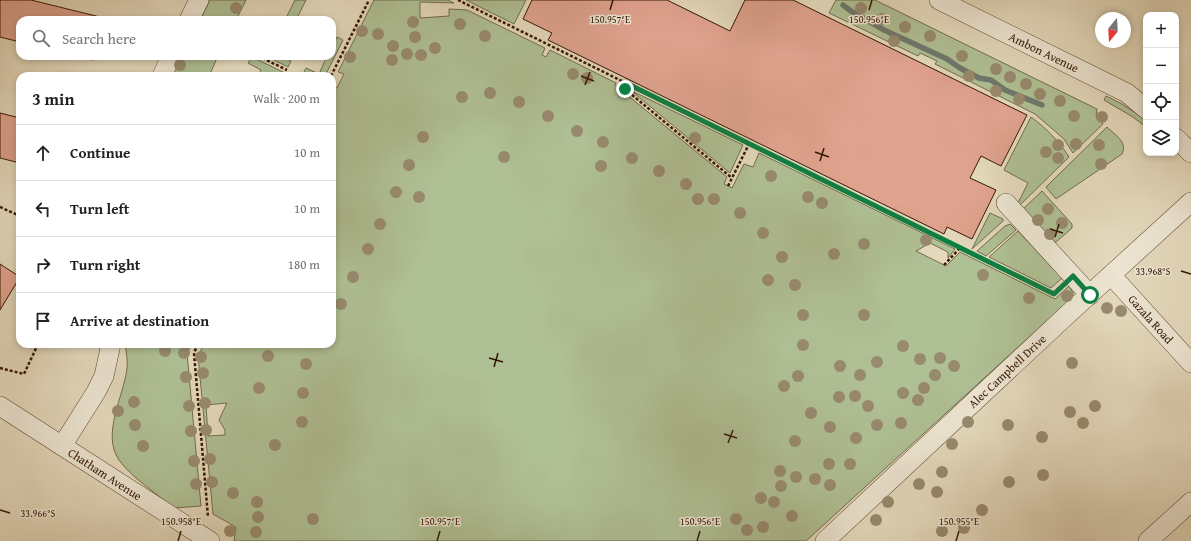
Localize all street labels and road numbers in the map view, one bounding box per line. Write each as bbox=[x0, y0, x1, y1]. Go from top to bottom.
street label: Ambon Avenue bbox=[1006, 28, 1082, 76]
street label: Gazala Road bbox=[1124, 291, 1178, 348]
street label: Alec Campbell Drive bbox=[964, 330, 1050, 412]
street label: Chatham Avenue bbox=[65, 444, 146, 504]

